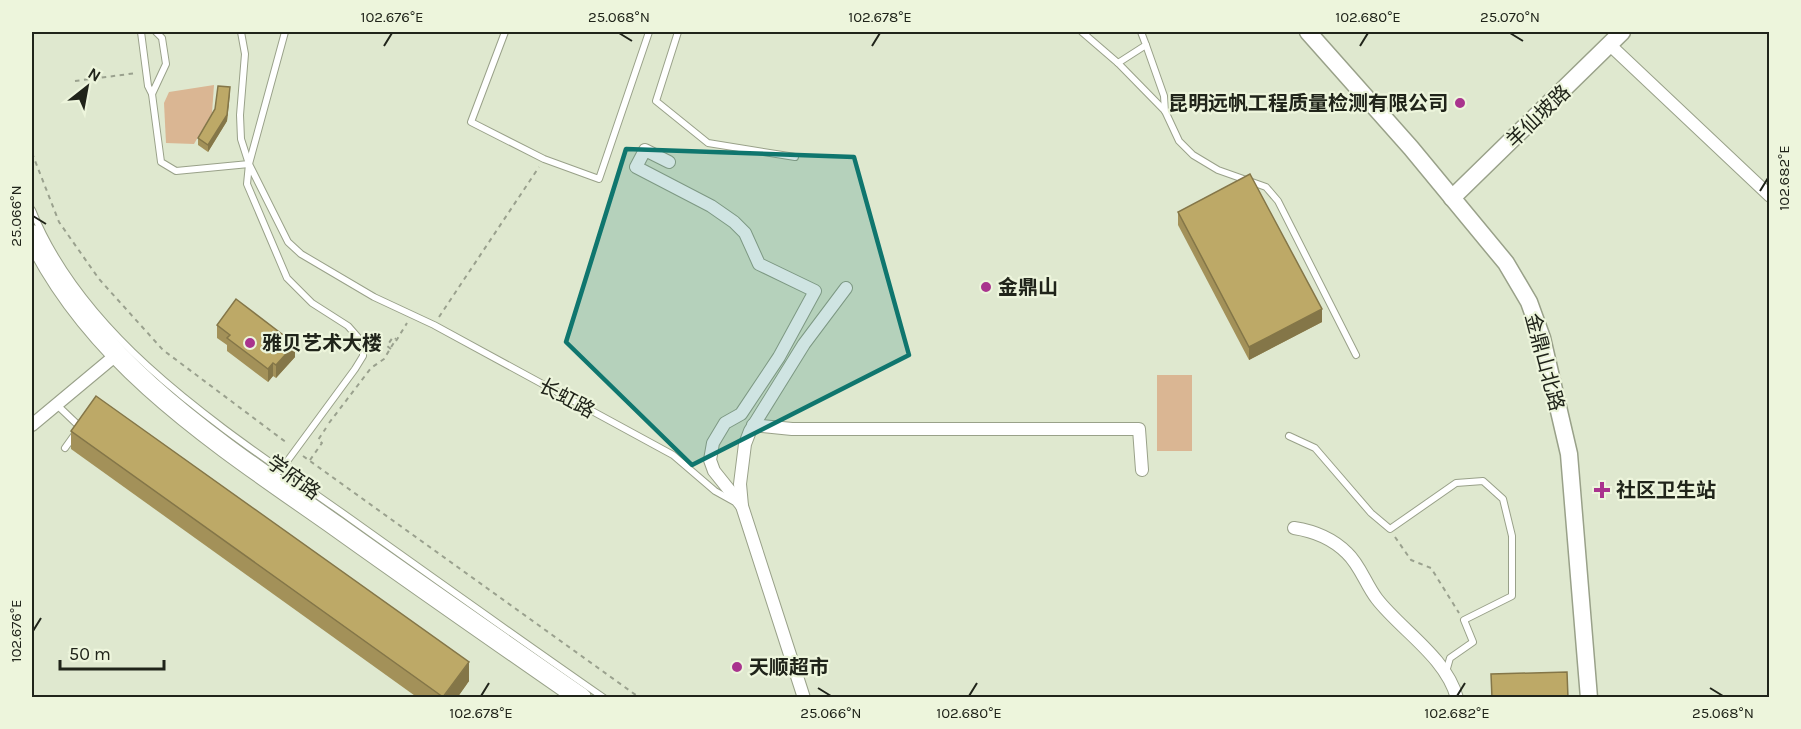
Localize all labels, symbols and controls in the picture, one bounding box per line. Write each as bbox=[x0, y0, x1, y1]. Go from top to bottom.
text: 102.676°E bbox=[361, 8, 424, 26]
text: 25.068°N bbox=[588, 8, 650, 26]
text: 102.678°E bbox=[848, 8, 912, 26]
text: 102.680°E bbox=[1335, 8, 1401, 26]
text: 25.070°N bbox=[1480, 8, 1540, 26]
north arrow bbox=[57, 57, 117, 117]
text: N bbox=[85, 63, 104, 86]
street label: 羊仙坡路 bbox=[1502, 80, 1575, 152]
place label: 昆明远帆工程质量检测有限公司 bbox=[1168, 92, 1448, 115]
marker: 昆明远帆工程质量检测有限公司 bbox=[1453, 96, 1467, 110]
text: 102.682°E bbox=[1775, 145, 1793, 211]
text: 25.066°N bbox=[7, 185, 25, 247]
place label: 金鼎山 bbox=[998, 276, 1058, 299]
marker: 金鼎山 bbox=[979, 280, 993, 294]
street label: 金鼎山北路 bbox=[1520, 311, 1569, 413]
place label: 雅贝艺术大楼 bbox=[262, 332, 382, 355]
marker: 雅贝艺术大楼 bbox=[243, 336, 257, 350]
street label: 长虹路 bbox=[535, 374, 599, 423]
street label: 学府路 bbox=[263, 450, 325, 504]
place label: 社区卫生站 bbox=[1616, 479, 1716, 502]
marker: 社区卫生站 bbox=[1593, 481, 1611, 499]
text: 102.676°E bbox=[7, 600, 25, 663]
scale bar bbox=[60, 633, 164, 671]
text: 50 m bbox=[69, 643, 111, 665]
place label: 天顺超市 bbox=[749, 656, 829, 679]
marker: 天顺超市 bbox=[730, 660, 744, 674]
text: 102.678°E bbox=[449, 704, 513, 722]
text: 25.066°N bbox=[800, 704, 862, 722]
text: 102.680°E bbox=[936, 704, 1002, 722]
text: 102.682°E bbox=[1424, 704, 1490, 722]
text: 25.068°N bbox=[1692, 704, 1754, 722]

